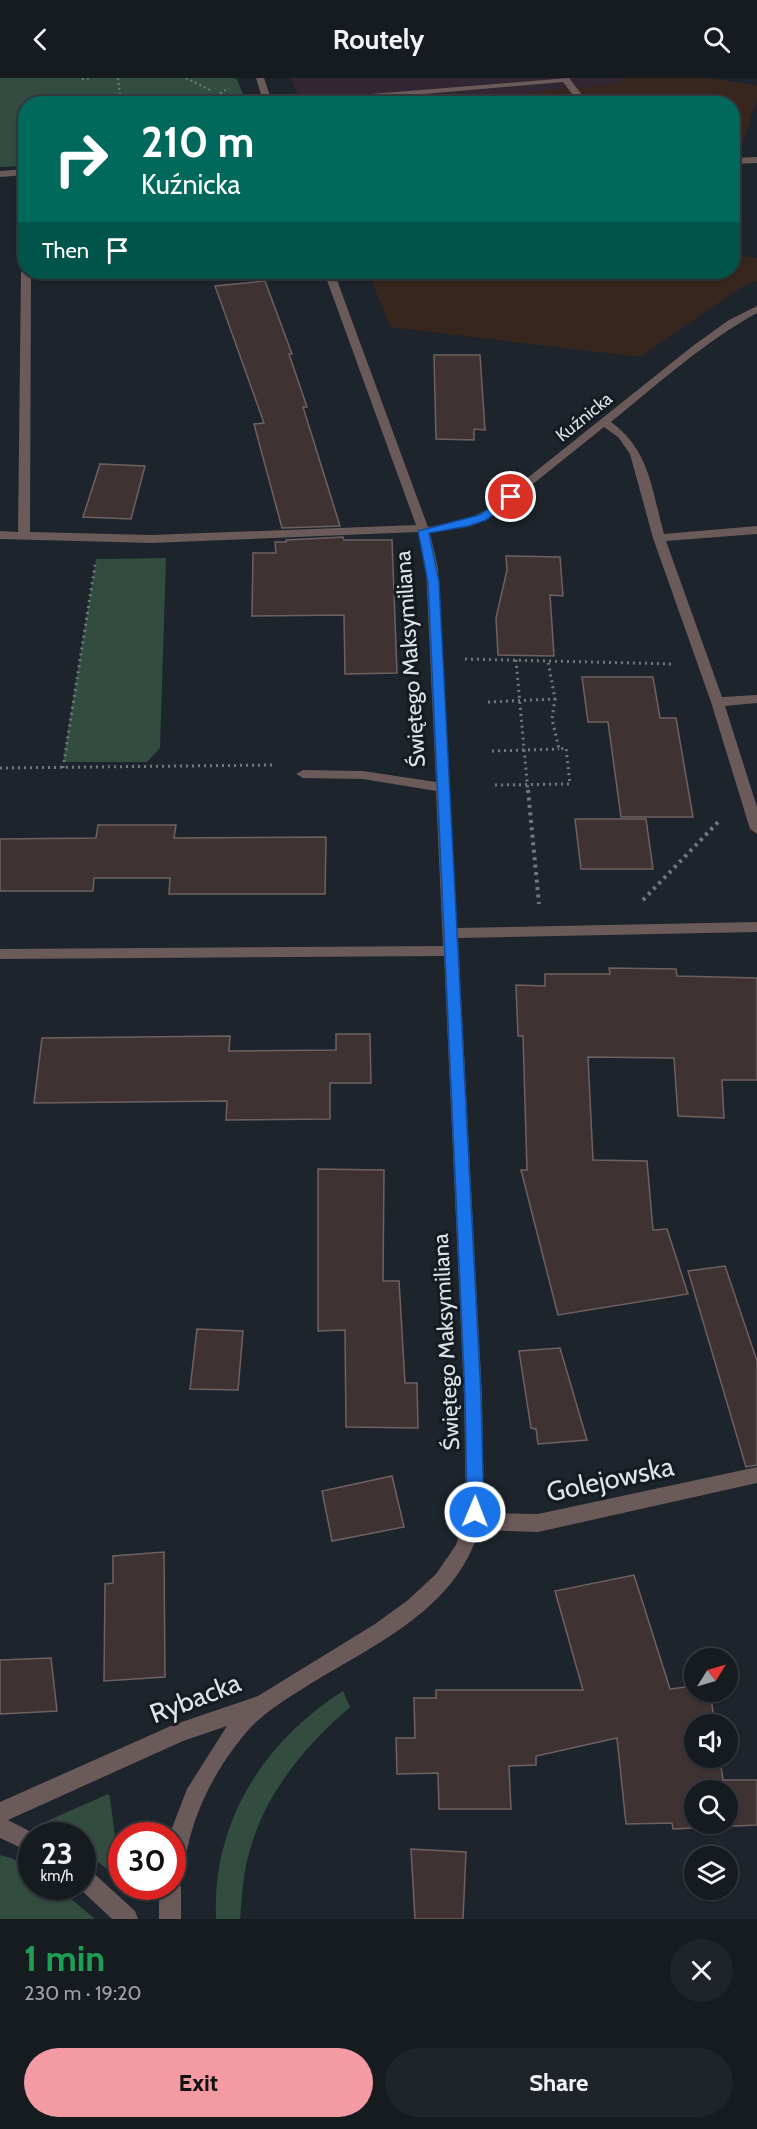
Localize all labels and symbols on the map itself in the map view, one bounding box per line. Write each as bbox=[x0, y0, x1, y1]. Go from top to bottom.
street label: Kuźnicka bbox=[551, 387, 617, 446]
pin bbox=[485, 471, 536, 522]
street label: Świętego Maksymiliana bbox=[389, 549, 431, 768]
street label: Świętego Maksymiliana bbox=[427, 1233, 465, 1451]
street label: Golejowska bbox=[543, 1449, 677, 1509]
position arrow bbox=[443, 1480, 507, 1544]
north arrow bbox=[684, 1648, 738, 1702]
street label: Rybacka bbox=[145, 1666, 245, 1730]
speed limit sign: 30 bbox=[108, 1822, 186, 1900]

